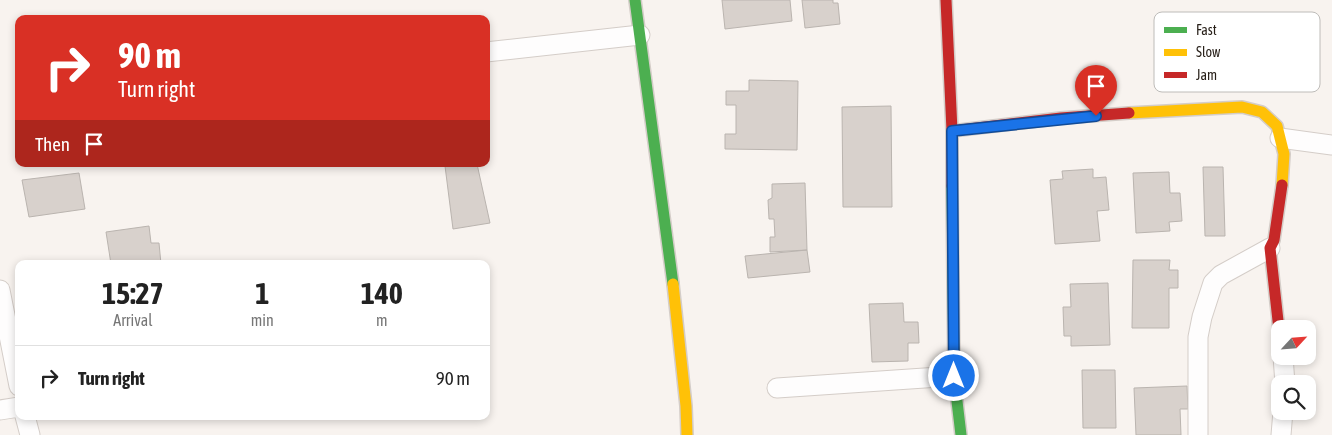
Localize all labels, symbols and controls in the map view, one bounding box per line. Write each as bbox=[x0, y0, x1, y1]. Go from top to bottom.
legend bbox=[1154, 12, 1320, 92]
text: Fast bbox=[1196, 22, 1217, 38]
icon: right bbox=[35, 35, 100, 100]
text: 90 m bbox=[118, 35, 181, 75]
text: Slow bbox=[1196, 44, 1221, 60]
pin bbox=[1075, 65, 1117, 116]
text: Jam bbox=[1196, 67, 1217, 83]
icon: arrive bbox=[1082, 72, 1110, 100]
text: Turn right bbox=[118, 76, 195, 102]
icon: arrive bbox=[80, 130, 108, 158]
text: Then bbox=[35, 133, 70, 155]
text: 15:27 bbox=[102, 276, 164, 310]
text: 1 bbox=[255, 276, 269, 310]
text: 140 bbox=[361, 276, 403, 310]
text: Arrival bbox=[113, 311, 152, 329]
text: min bbox=[251, 311, 274, 329]
text: m bbox=[376, 311, 388, 329]
north arrow bbox=[1271, 320, 1316, 365]
map controls bbox=[1271, 320, 1316, 420]
position arrow bbox=[927, 349, 979, 401]
icon: right bbox=[35, 364, 63, 392]
text: Turn right bbox=[78, 367, 145, 389]
text: 90 m bbox=[436, 367, 470, 389]
button: search bbox=[1271, 375, 1316, 420]

